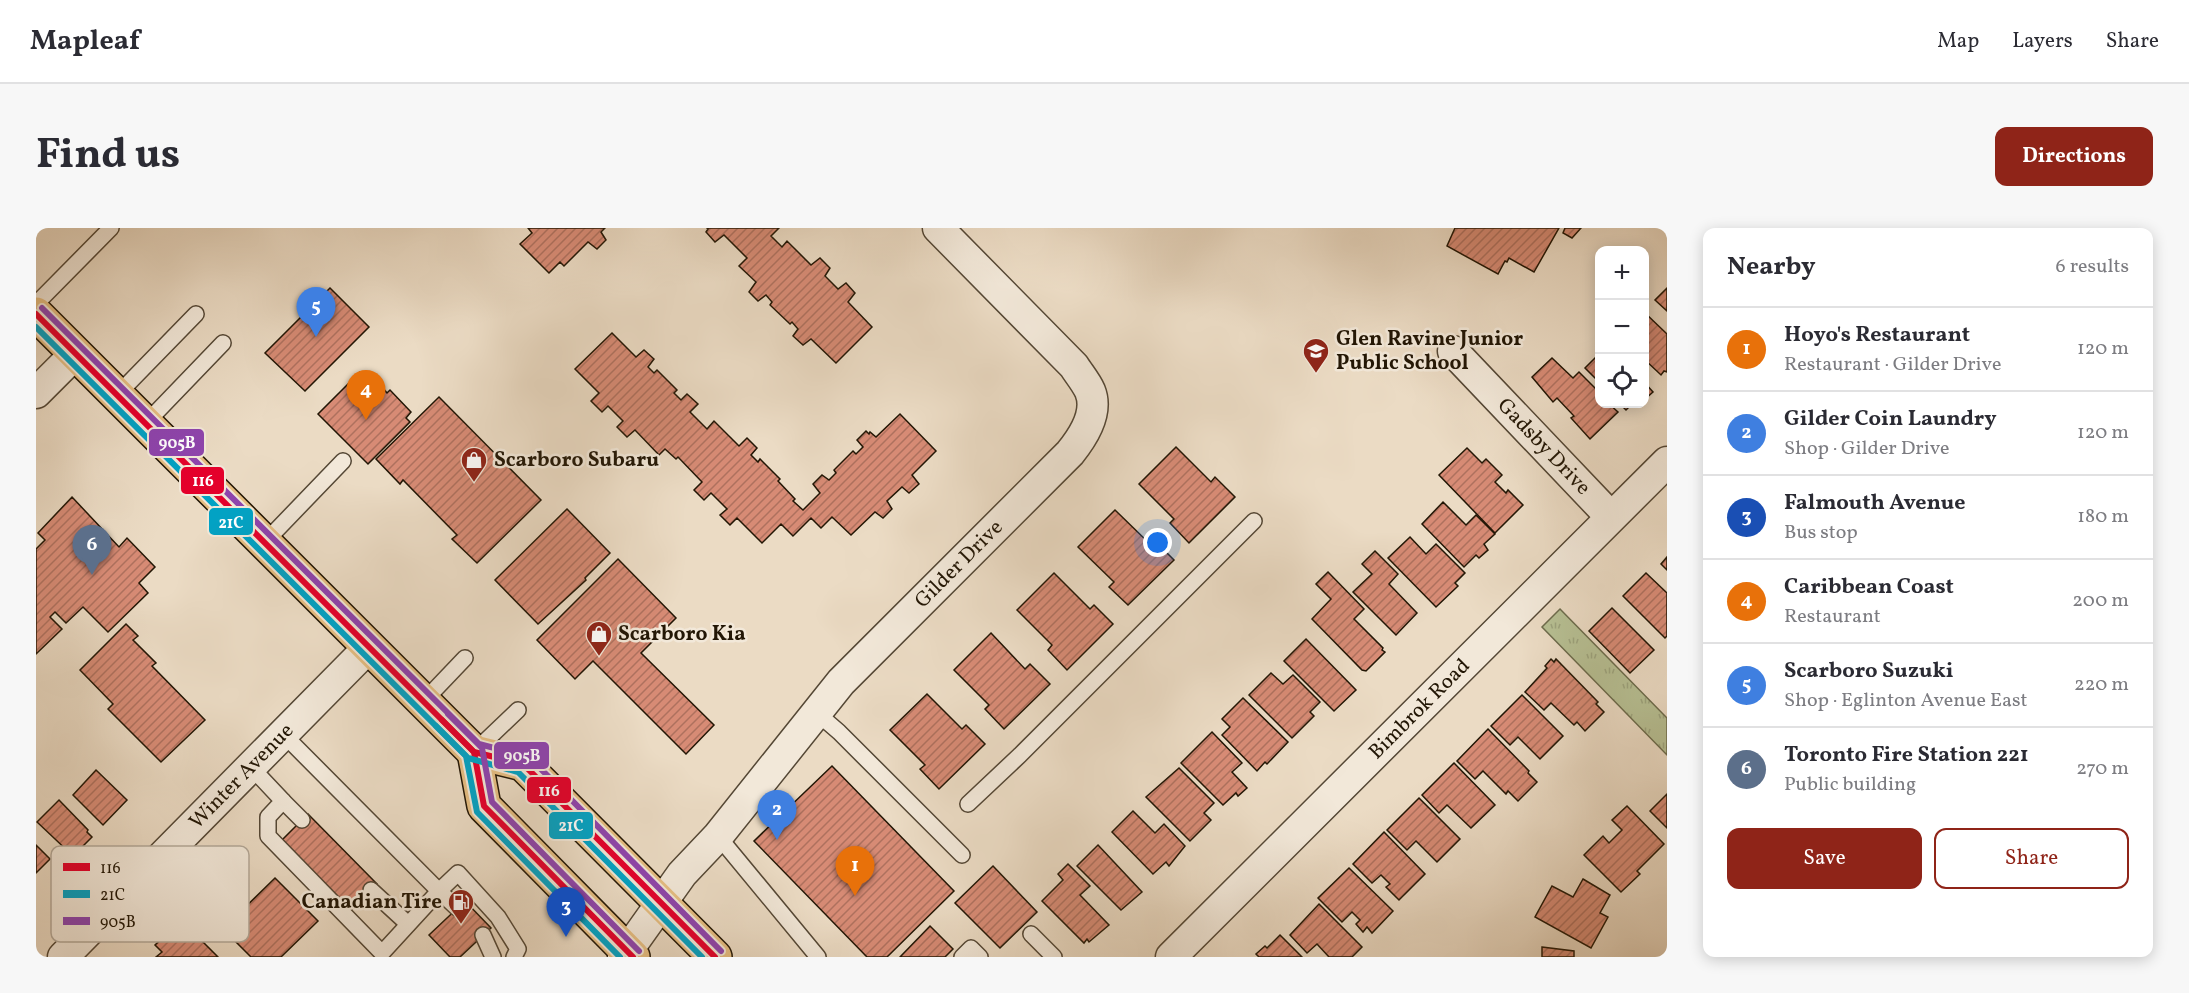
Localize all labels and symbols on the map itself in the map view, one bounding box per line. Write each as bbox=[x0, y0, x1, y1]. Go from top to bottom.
pin: 5 bbox=[296, 288, 336, 337]
place label: Glen Ravine Junior Public School bbox=[1336, 325, 1523, 378]
school or university icon: Glen Ravine Junior Public School bbox=[1301, 336, 1331, 374]
pin: 4 bbox=[346, 370, 386, 420]
street label: Gadsby Drive bbox=[1491, 392, 1597, 502]
line badge: 905B bbox=[148, 428, 205, 457]
text: 905B bbox=[158, 433, 196, 455]
shop icon: Scarboro Subaru bbox=[459, 445, 489, 483]
place label: Scarboro Subaru bbox=[494, 446, 659, 475]
line badge: 116 bbox=[180, 466, 225, 495]
text: 116 bbox=[192, 471, 214, 493]
line badge: 21C bbox=[208, 507, 254, 536]
text: 21C bbox=[218, 513, 244, 535]
street label: Gilder Drive bbox=[908, 513, 1010, 615]
pin: 6 bbox=[72, 526, 112, 575]
your location bbox=[1143, 528, 1172, 557]
shop icon: Scarboro Kia bbox=[584, 619, 614, 657]
place label: Scarboro Kia bbox=[618, 620, 746, 649]
street label: Bimbrok Road bbox=[1362, 652, 1477, 766]
street label: Winter Avenue bbox=[183, 717, 300, 836]
line badge: 905B bbox=[493, 741, 550, 770]
text: 905B bbox=[503, 746, 541, 768]
line badge: 116 bbox=[526, 776, 572, 804]
text: 116 bbox=[538, 781, 560, 803]
pin: 2 bbox=[758, 790, 796, 840]
line badge: 21C bbox=[548, 811, 594, 840]
text: 21C bbox=[558, 816, 584, 838]
legend bbox=[51, 846, 249, 942]
pin: 1 bbox=[836, 846, 874, 896]
text: 116 bbox=[100, 858, 121, 880]
text: 21C bbox=[100, 885, 125, 907]
fuel station icon: Canadian Tire bbox=[446, 887, 476, 925]
place label: Canadian Tire bbox=[301, 888, 442, 917]
pin: 3 bbox=[546, 888, 586, 937]
text: 905B bbox=[100, 912, 136, 934]

